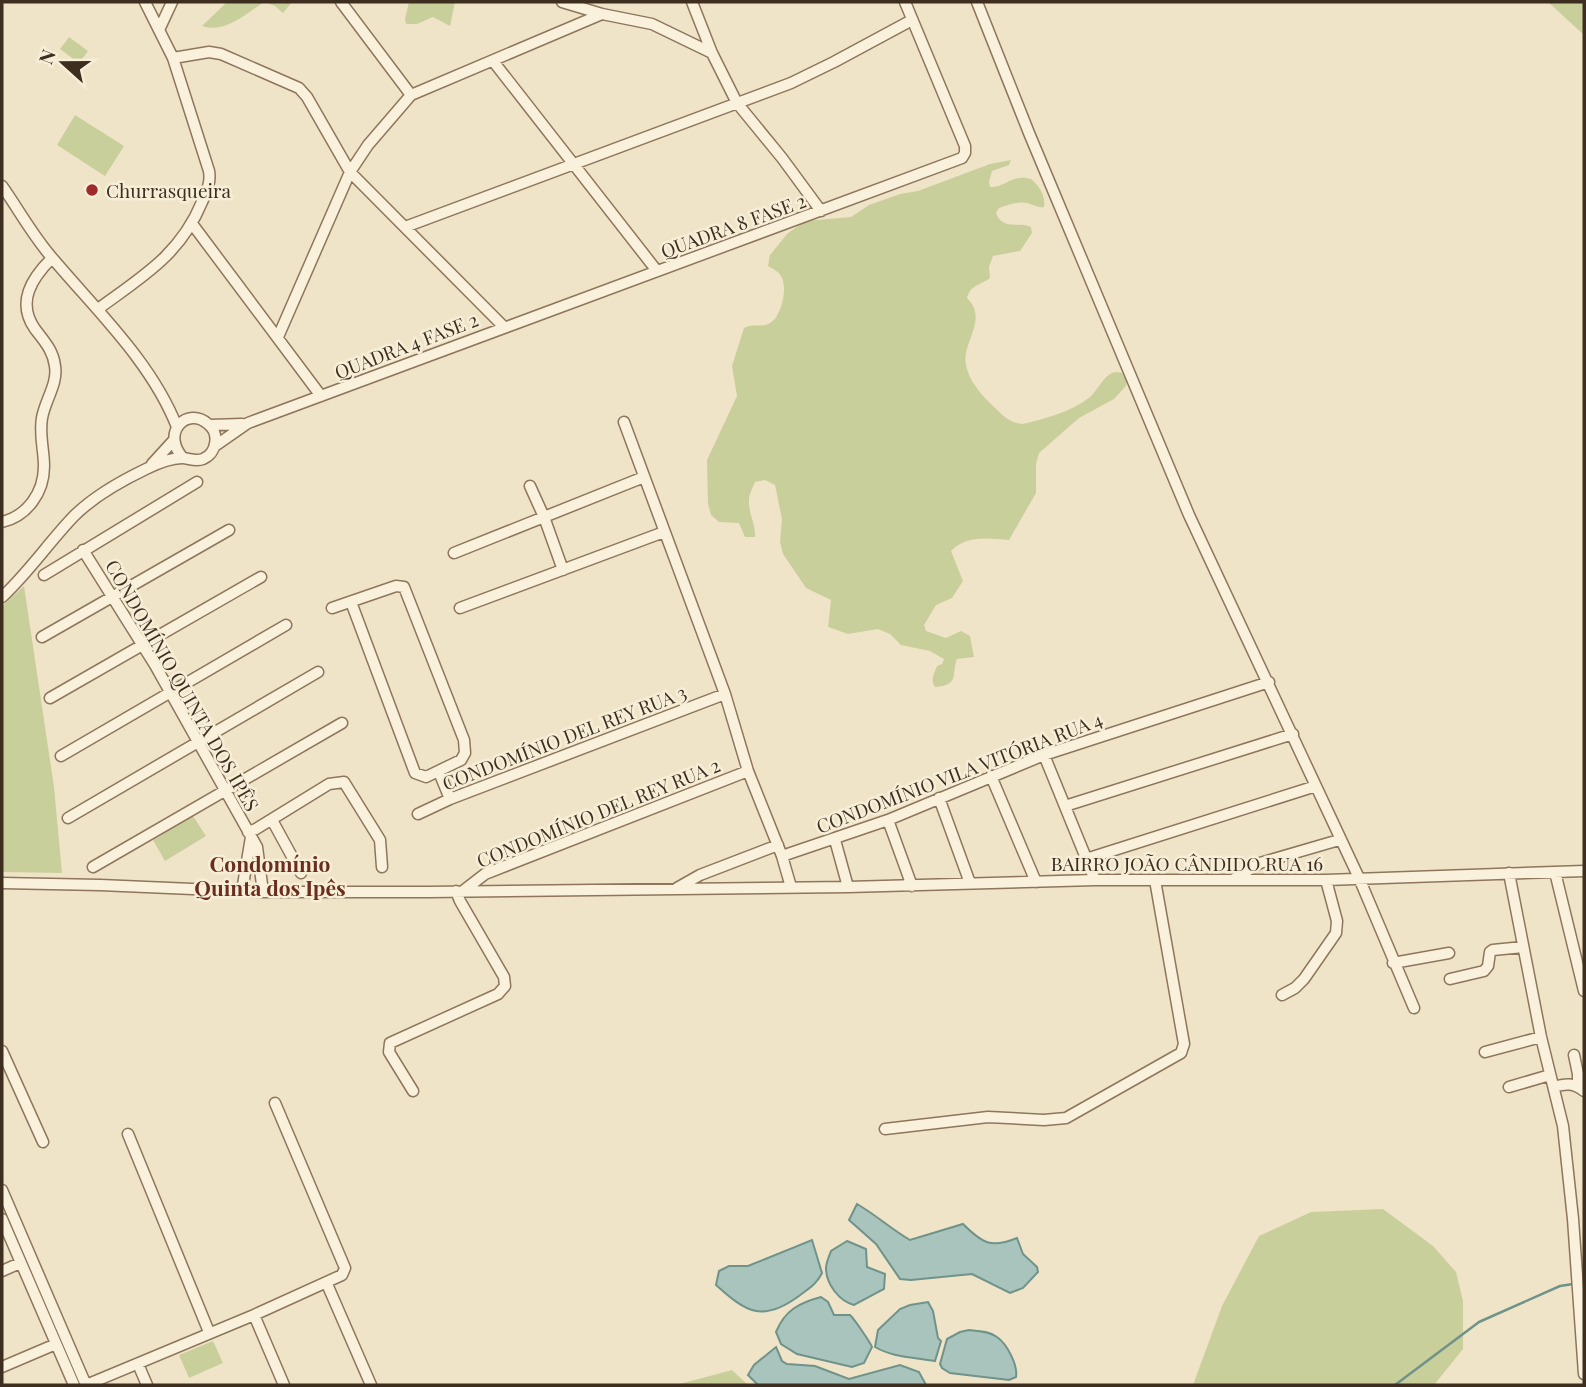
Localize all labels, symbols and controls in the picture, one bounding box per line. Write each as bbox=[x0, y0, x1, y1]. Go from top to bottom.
north arrow bbox=[28, 28, 98, 98]
text: N bbox=[32, 45, 61, 68]
place label: Churrasqueira bbox=[106, 177, 232, 203]
marker: Churrasqueira bbox=[84, 182, 100, 198]
street label: QUADRA 8 FASE 2 bbox=[657, 187, 809, 263]
street label: QUADRA 4 FASE 2 bbox=[330, 306, 482, 384]
street label: CONDOMÍNIO QUINTA DOS IPÊS bbox=[100, 555, 266, 815]
street label: CONDOMÍNIO DEL REY RUA 3 bbox=[438, 678, 690, 796]
street label: CONDOMÍNIO VILA VITÓRIA RUA 4 bbox=[812, 705, 1106, 839]
street label: CONDOMÍNIO DEL REY RUA 2 bbox=[472, 751, 724, 873]
district label: Condomínio Quinta dos Ipês bbox=[194, 849, 346, 901]
street label: BAIRRO JOÃO CÂNDIDO RUA 16 bbox=[1051, 850, 1323, 876]

